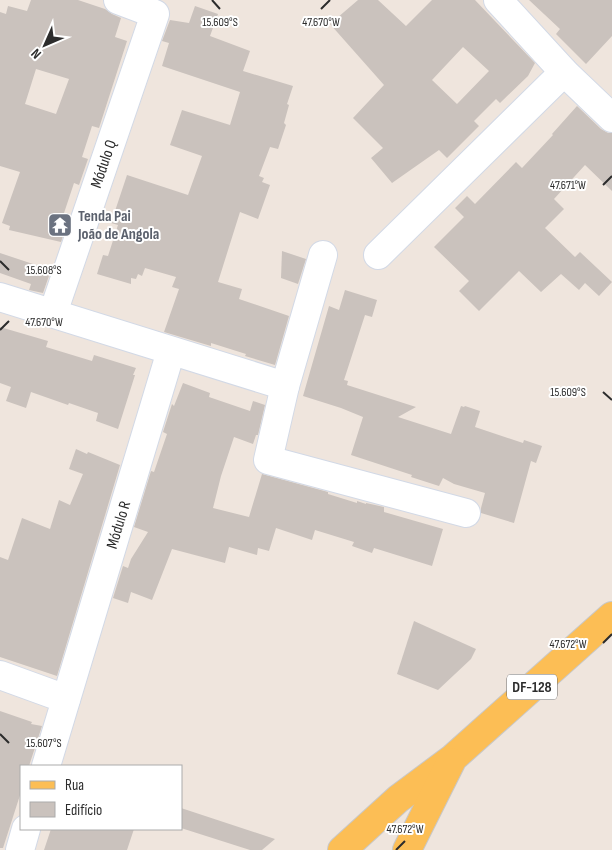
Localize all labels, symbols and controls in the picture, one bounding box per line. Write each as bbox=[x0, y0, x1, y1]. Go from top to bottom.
text: 15.609°S bbox=[202, 15, 238, 30]
text: 47.670°W bbox=[302, 15, 340, 30]
north arrow bbox=[20, 20, 70, 70]
text: N bbox=[28, 45, 45, 62]
street label: Módulo Q bbox=[87, 137, 121, 191]
text: 47.671°W bbox=[550, 178, 586, 193]
place label: Tenda Pai João de Angola bbox=[77, 207, 159, 244]
temple icon: Tenda Pai João de Angola bbox=[47, 212, 73, 238]
text: 15.608°S bbox=[26, 263, 62, 278]
text: 47.670°W bbox=[25, 315, 63, 330]
text: 15.609°S bbox=[550, 385, 586, 400]
street label: Módulo R bbox=[103, 499, 135, 551]
text: 47.672°W bbox=[549, 637, 587, 652]
road number: DF-128 bbox=[507, 674, 557, 700]
text: 15.607°S bbox=[26, 736, 62, 751]
legend bbox=[20, 765, 182, 830]
text: Rua bbox=[65, 776, 84, 795]
text: Edifício bbox=[65, 801, 102, 820]
text: 47.672°W bbox=[386, 822, 424, 837]

